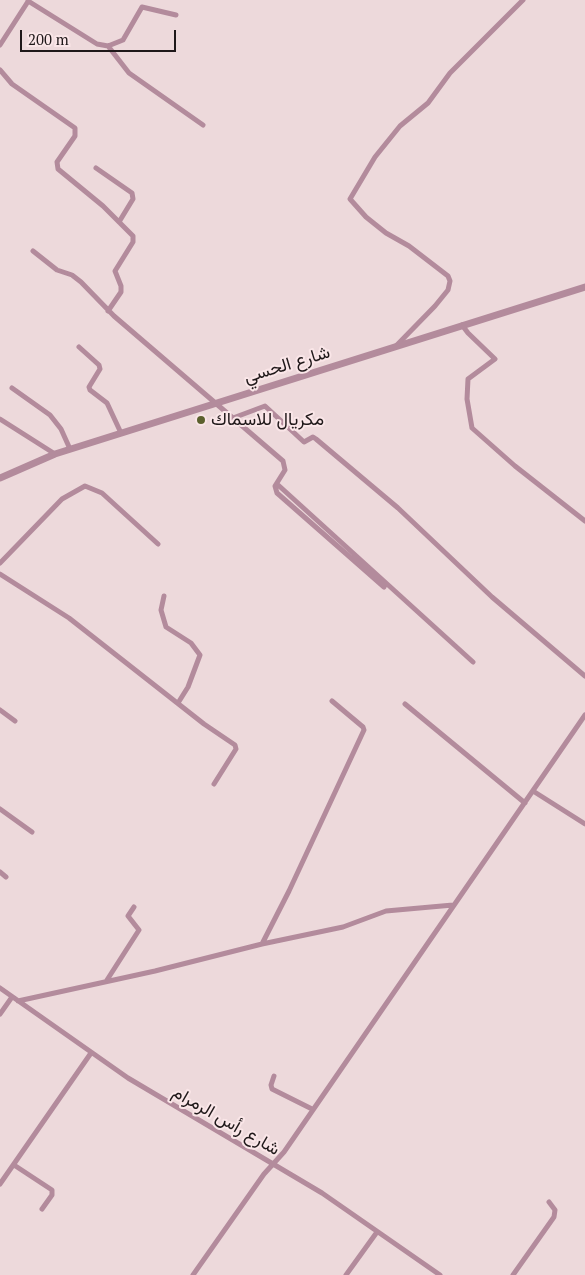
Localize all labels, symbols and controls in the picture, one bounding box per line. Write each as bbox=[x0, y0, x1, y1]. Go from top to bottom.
scale bar bbox=[22, 20, 179, 52]
text: 200 m bbox=[28, 29, 69, 49]
street label: شارع الحسي bbox=[241, 342, 333, 388]
place label: مكريال للاسماك bbox=[211, 409, 324, 431]
marker: مكريال للاسماك bbox=[195, 414, 207, 426]
street label: شارع رأس الرمرام bbox=[168, 1082, 284, 1160]

